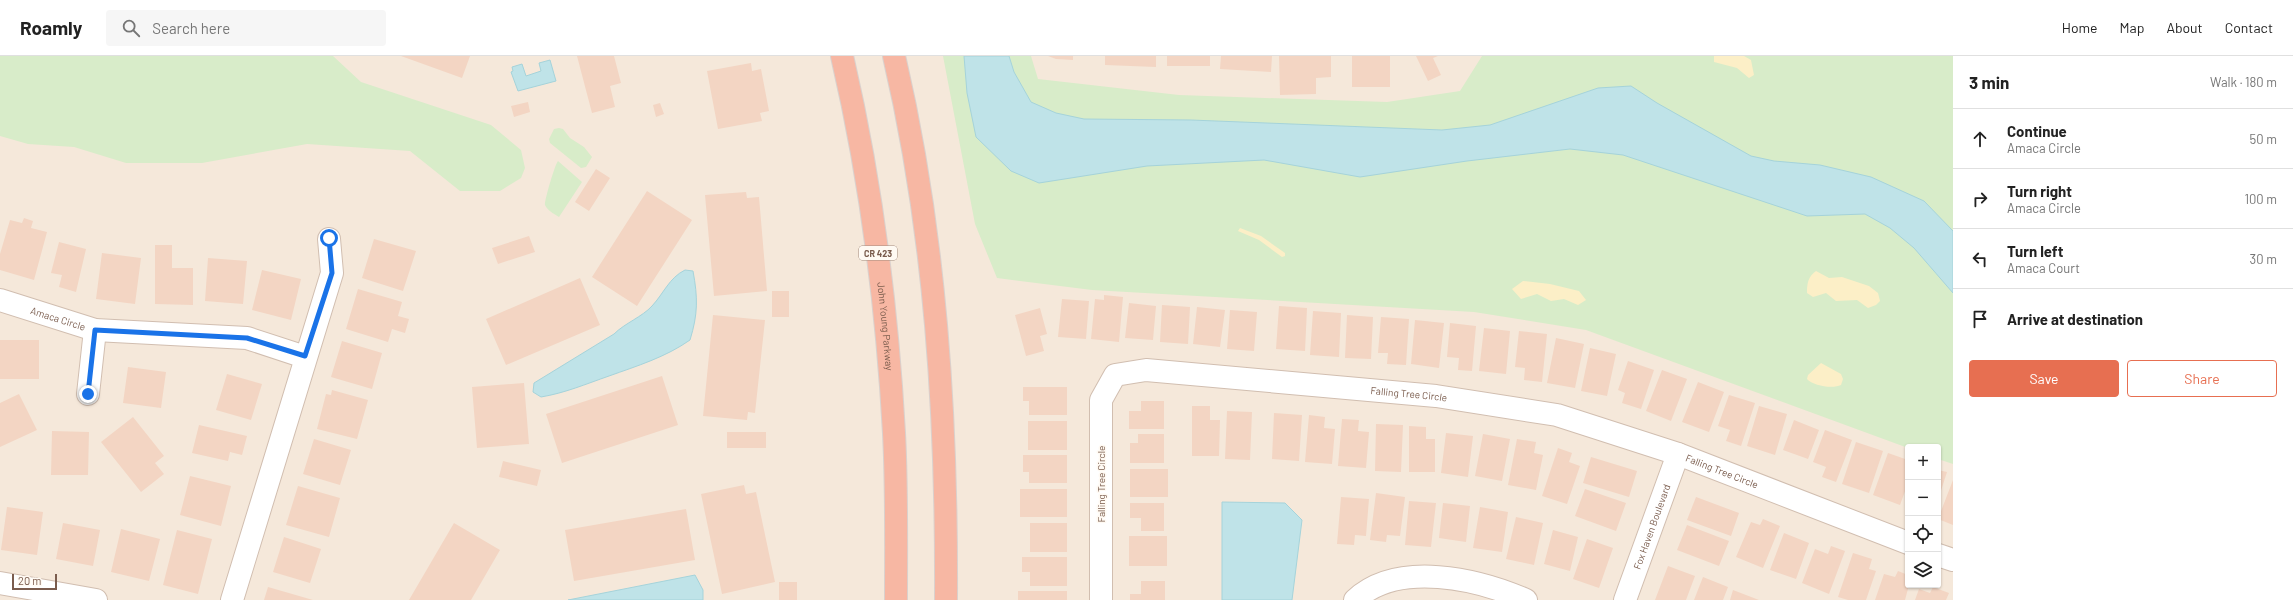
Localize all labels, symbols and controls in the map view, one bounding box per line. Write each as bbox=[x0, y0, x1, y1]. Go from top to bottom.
search box bbox=[106, 10, 386, 46]
text: Roamly bbox=[20, 16, 82, 39]
icon: search bbox=[120, 17, 142, 39]
text: Search here bbox=[152, 19, 230, 37]
text: Home bbox=[2062, 19, 2098, 36]
text: Map bbox=[2120, 19, 2144, 36]
text: About bbox=[2166, 19, 2203, 36]
text: Contact bbox=[2225, 19, 2273, 36]
text: 3 min bbox=[1969, 72, 2009, 92]
text: Walk · 180 m bbox=[2210, 74, 2277, 90]
text: Continue bbox=[2007, 122, 2067, 140]
icon: ahead bbox=[1969, 128, 1991, 150]
text: 50 m bbox=[2250, 131, 2277, 147]
text: Amaca Circle bbox=[2007, 140, 2081, 156]
text: Turn right bbox=[2007, 182, 2072, 200]
icon: right bbox=[1969, 188, 1991, 210]
text: 100 m bbox=[2244, 191, 2277, 207]
text: Amaca Circle bbox=[2007, 200, 2081, 216]
route start bbox=[320, 229, 338, 247]
text: Turn left bbox=[2007, 242, 2063, 260]
road number: CR 423 bbox=[859, 246, 897, 260]
icon: left bbox=[1969, 248, 1991, 270]
text: 30 m bbox=[2250, 251, 2277, 267]
text: Amaca Court bbox=[2007, 260, 2080, 276]
street label: John Young Parkway bbox=[875, 281, 896, 372]
street label: Amaca Circle bbox=[29, 304, 87, 333]
icon: arrive bbox=[1969, 308, 1991, 330]
text: Arrive at destination bbox=[2007, 310, 2143, 328]
button: Save bbox=[1969, 360, 2119, 397]
button: Share bbox=[2127, 360, 2277, 397]
street label: Falling Tree Circle bbox=[1370, 384, 1448, 404]
route end bbox=[79, 385, 97, 403]
map controls bbox=[1905, 444, 1941, 588]
button: + bbox=[1905, 444, 1941, 480]
street label: Falling Tree Circle bbox=[1095, 446, 1107, 522]
street label: Falling Tree Circle bbox=[1684, 452, 1760, 491]
button: − bbox=[1905, 480, 1941, 516]
street label: Fox Haven Boulevard bbox=[1631, 482, 1673, 571]
button: locate bbox=[1905, 516, 1941, 552]
button: layers bbox=[1905, 552, 1941, 588]
scale bar bbox=[12, 572, 57, 591]
text: 20 m bbox=[18, 574, 41, 587]

